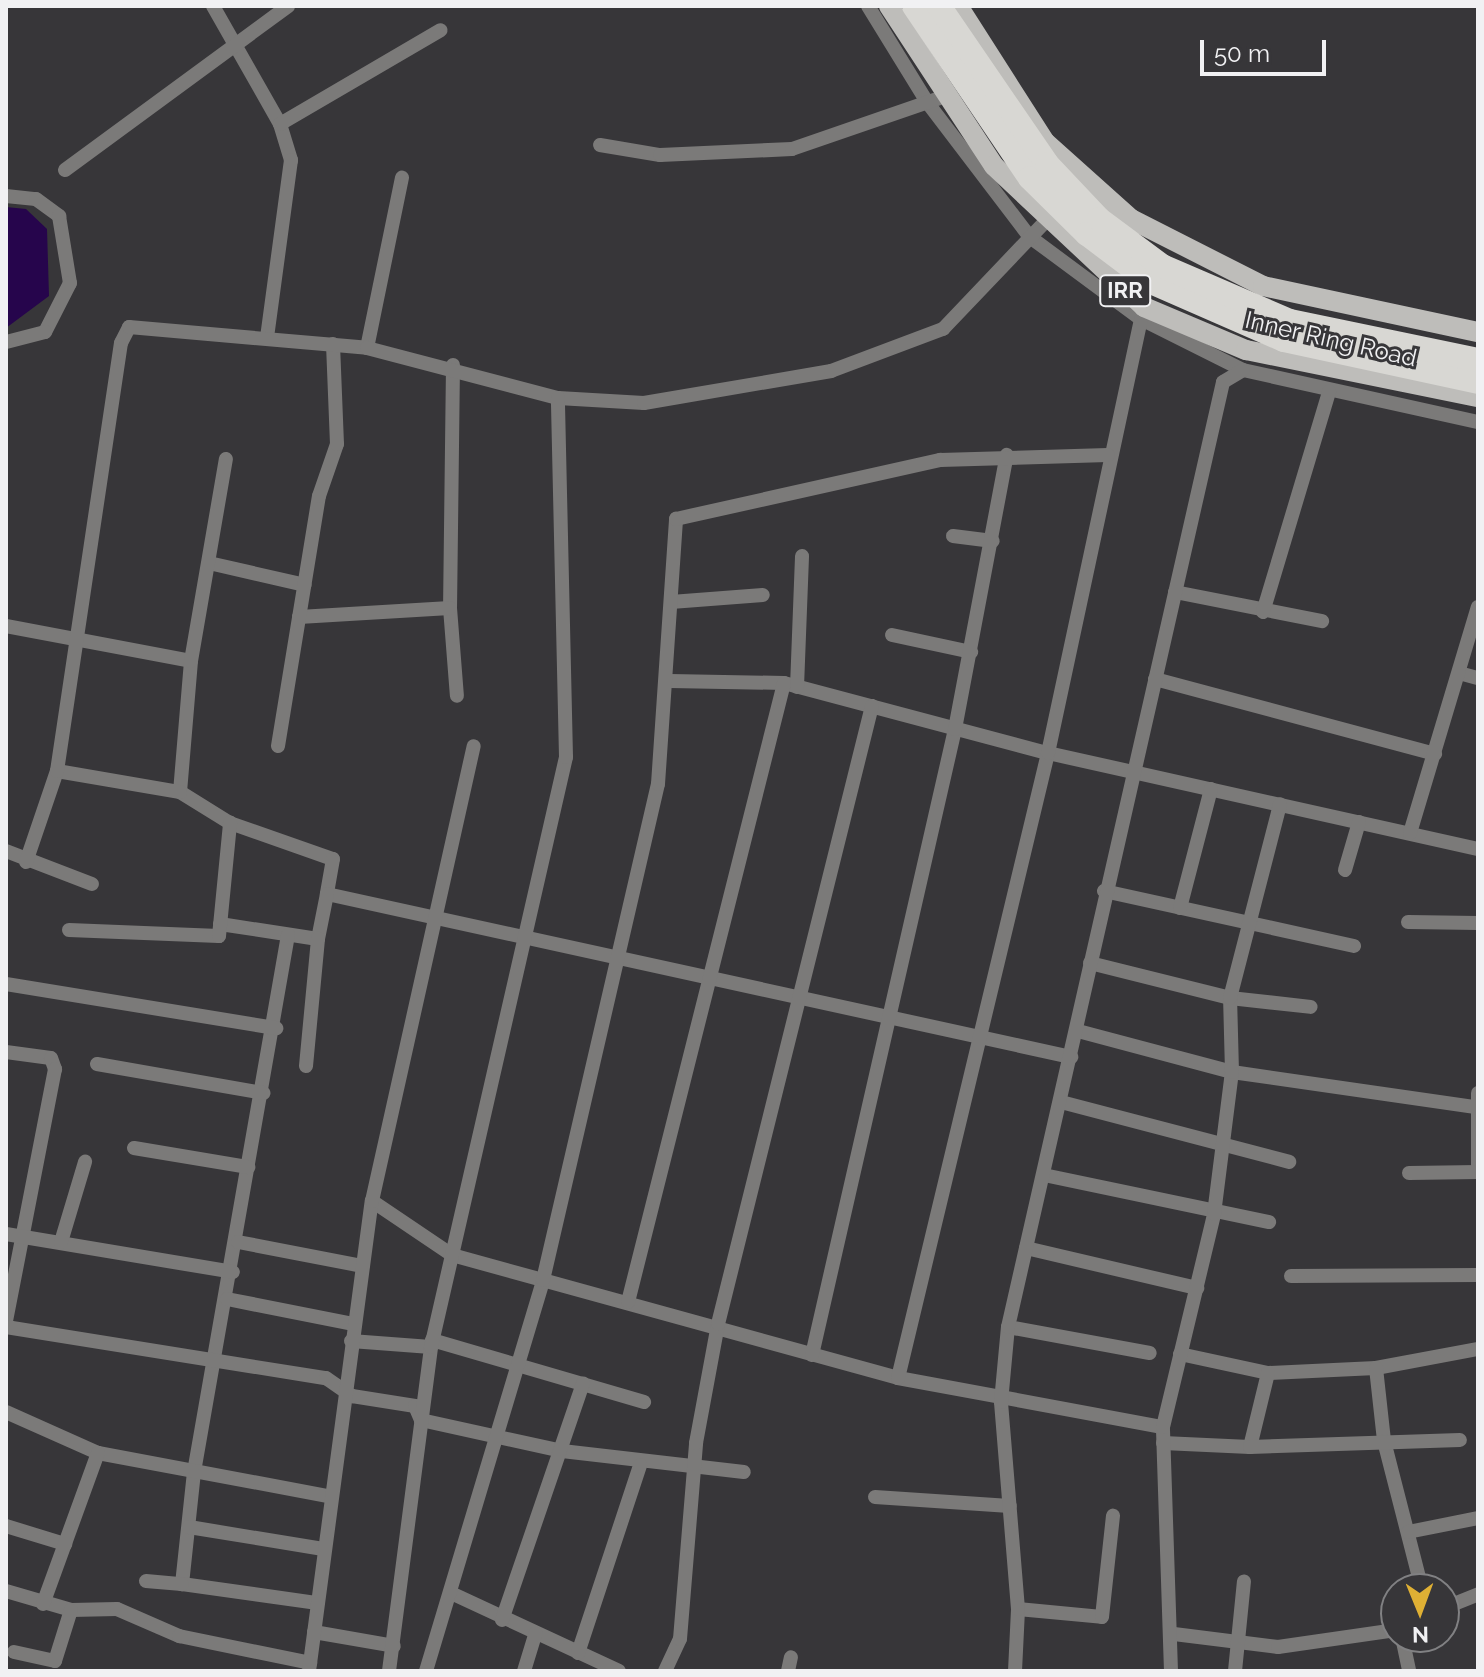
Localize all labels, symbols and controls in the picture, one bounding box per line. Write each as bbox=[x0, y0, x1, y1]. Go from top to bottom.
scale bar bbox=[1204, 24, 1330, 74]
text: 50 m bbox=[1214, 39, 1270, 68]
road number: IRR bbox=[1099, 273, 1151, 309]
street label: Inner Ring Road bbox=[1242, 305, 1420, 373]
north arrow bbox=[1380, 1573, 1460, 1653]
text: N bbox=[1412, 1622, 1429, 1648]

